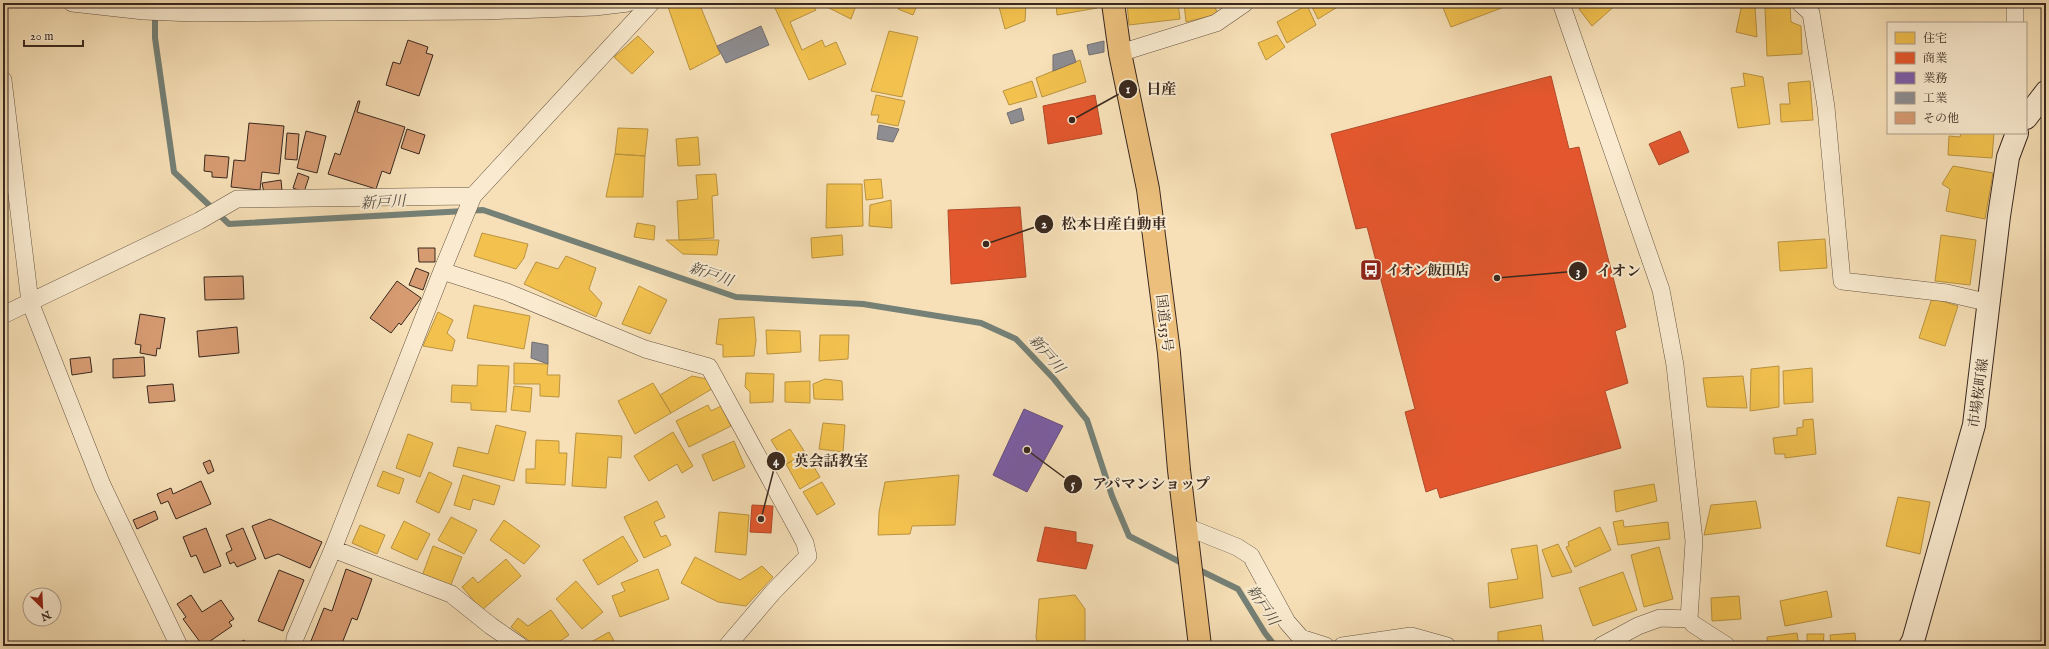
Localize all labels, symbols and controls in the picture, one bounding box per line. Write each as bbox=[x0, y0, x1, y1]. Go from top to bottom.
scale bar bbox=[24, 22, 83, 48]
legend bbox=[1887, 22, 2027, 134]
text: 20 m bbox=[30, 29, 53, 44]
text: 住宅 bbox=[1923, 31, 1947, 46]
text: 商業 bbox=[1923, 51, 1947, 66]
text: 業務 bbox=[1923, 71, 1947, 86]
callout: 日産 bbox=[1118, 75, 1184, 102]
text: 日産 bbox=[1146, 80, 1176, 99]
text: 1 bbox=[1126, 82, 1131, 97]
text: 工業 bbox=[1923, 91, 1947, 106]
text: その他 bbox=[1923, 111, 1959, 126]
water label: 新戸川 bbox=[360, 192, 408, 213]
callout: 松本日産自動車 bbox=[1034, 210, 1175, 237]
text: 松本日産自動車 bbox=[1061, 215, 1167, 234]
text: 2 bbox=[1041, 217, 1047, 232]
bus stop icon: イオン飯田店 bbox=[1358, 257, 1384, 283]
callout: イオン bbox=[1568, 257, 1649, 284]
water label: 新戸川 bbox=[686, 258, 737, 291]
place label: イオン飯田店 bbox=[1386, 262, 1470, 280]
text: イオン bbox=[1597, 262, 1641, 281]
text: 3 bbox=[1576, 264, 1580, 279]
street label: 国道153号 bbox=[1152, 293, 1176, 353]
water label: 新戸川 bbox=[1025, 331, 1070, 379]
street label: 市場桜町線 bbox=[1965, 357, 1993, 429]
callout: 英会話教室 bbox=[766, 447, 877, 474]
text: 英会話教室 bbox=[793, 452, 869, 471]
text: 4 bbox=[773, 454, 780, 469]
callout: アパマンショップ bbox=[1063, 471, 1219, 498]
text: アパマンショップ bbox=[1092, 475, 1210, 494]
text: 5 bbox=[1071, 477, 1076, 492]
water label: 新戸川 bbox=[1242, 581, 1284, 631]
north arrow bbox=[22, 587, 62, 627]
text: N bbox=[38, 606, 54, 624]

